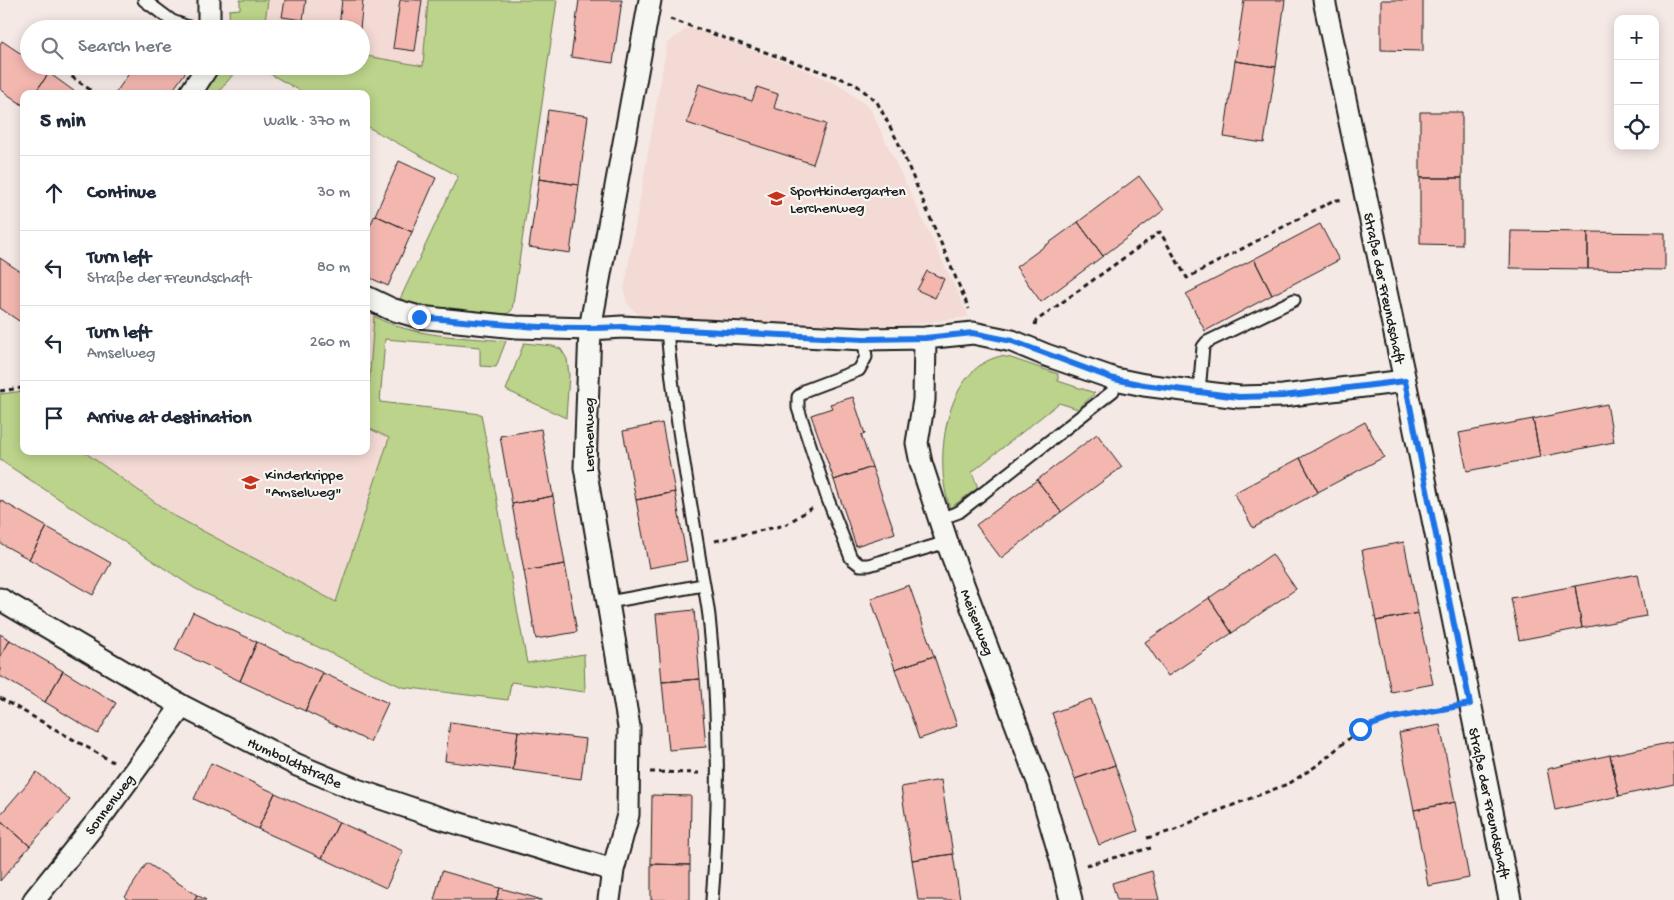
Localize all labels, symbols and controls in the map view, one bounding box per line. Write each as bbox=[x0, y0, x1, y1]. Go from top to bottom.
map controls bbox=[1614, 15, 1659, 150]
button: + bbox=[1614, 15, 1659, 60]
search box bbox=[20, 20, 370, 75]
icon: search bbox=[38, 34, 66, 62]
text: Search here bbox=[78, 36, 172, 59]
button: − bbox=[1614, 60, 1659, 105]
button: locate bbox=[1614, 105, 1659, 150]
text: 5 min bbox=[40, 110, 85, 135]
text: Walk · 370 m bbox=[263, 113, 350, 132]
icon: ahead bbox=[40, 179, 68, 207]
text: Continue bbox=[87, 182, 156, 205]
place label: Sportkindergarten Lerchenweg bbox=[790, 183, 906, 218]
text: 30 m bbox=[317, 184, 350, 203]
school or university icon: Sportkindergarten Lerchenweg bbox=[766, 189, 786, 209]
street label: Straße der Freundschaft bbox=[1358, 211, 1408, 367]
text: Turn left bbox=[87, 247, 151, 270]
icon: left bbox=[40, 254, 68, 282]
text: 80 m bbox=[317, 259, 350, 278]
text: Straße der Freundschaft bbox=[87, 270, 251, 289]
route end bbox=[408, 306, 431, 329]
text: Turn left bbox=[87, 322, 151, 345]
icon: left bbox=[40, 329, 68, 357]
text: 260 m bbox=[310, 334, 350, 353]
text: Amselweg bbox=[87, 345, 155, 364]
street label: Lerchenweg bbox=[581, 398, 599, 472]
icon: arrive bbox=[40, 404, 68, 432]
text: Arrive at destination bbox=[87, 407, 251, 430]
place label: Kinderkrippe "Amselweg" bbox=[265, 467, 343, 502]
school or university icon: Kinderkrippe "Amselweg" bbox=[241, 473, 261, 493]
street label: Meisenweg bbox=[955, 587, 997, 658]
route start bbox=[1349, 718, 1372, 741]
street label: Straße der Freundschaft bbox=[1463, 726, 1513, 882]
street label: Humboldtstraße bbox=[244, 734, 345, 794]
street label: Sonnenweg bbox=[82, 771, 139, 839]

